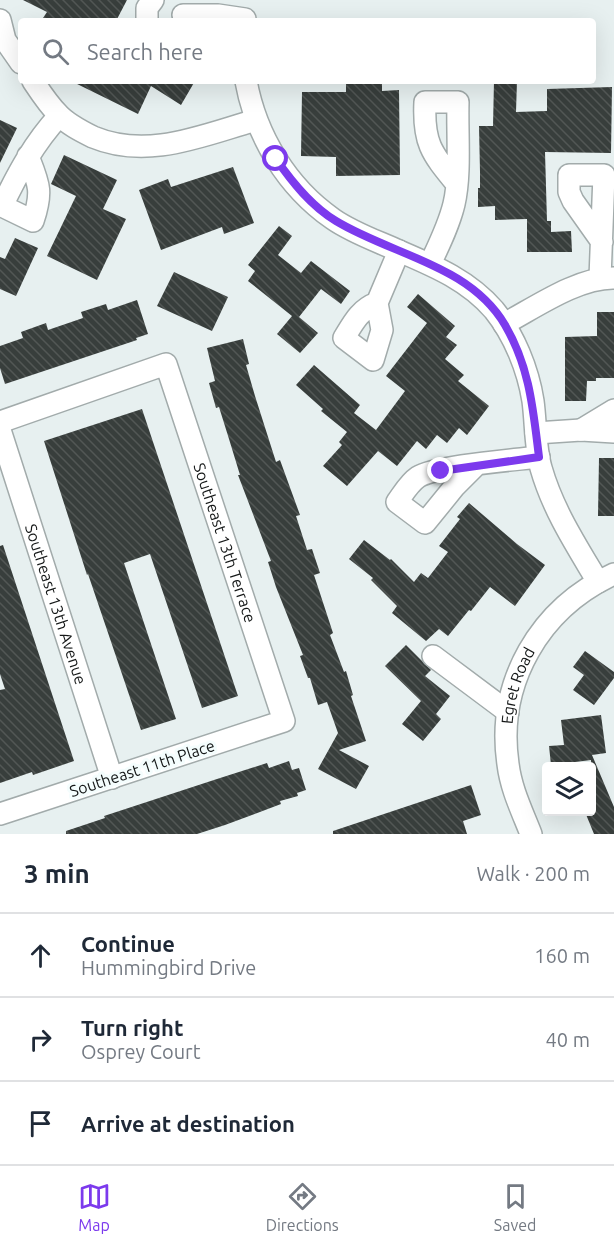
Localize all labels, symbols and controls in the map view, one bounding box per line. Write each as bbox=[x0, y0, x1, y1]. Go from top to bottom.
search box bbox=[18, 18, 596, 84]
icon: search bbox=[39, 35, 72, 68]
text: Search here bbox=[87, 39, 203, 64]
route start bbox=[262, 145, 288, 171]
route end bbox=[427, 457, 453, 483]
street label: Southeast 13th Terrace bbox=[190, 460, 260, 625]
street label: Southeast 13th Avenue bbox=[22, 522, 90, 687]
street label: Egret Road bbox=[498, 644, 538, 725]
street label: Southeast 11th Place bbox=[67, 736, 217, 800]
map controls bbox=[542, 762, 596, 816]
button: layers bbox=[542, 762, 596, 816]
text: 3 min bbox=[24, 859, 90, 888]
text: Walk · 200 m bbox=[477, 862, 590, 885]
text: Continue bbox=[81, 931, 175, 956]
icon: ahead bbox=[24, 939, 57, 972]
text: 160 m bbox=[534, 944, 590, 967]
text: Hummingbird Drive bbox=[81, 956, 256, 979]
text: Turn right bbox=[81, 1015, 183, 1040]
icon: right bbox=[24, 1023, 57, 1056]
text: 40 m bbox=[546, 1028, 590, 1051]
text: Osprey Court bbox=[81, 1040, 201, 1063]
icon: arrive bbox=[24, 1107, 57, 1140]
text: Arrive at destination bbox=[81, 1111, 295, 1136]
tab: Map bbox=[78, 1180, 111, 1234]
tab: Directions bbox=[266, 1180, 339, 1234]
tab: Saved bbox=[494, 1180, 536, 1234]

